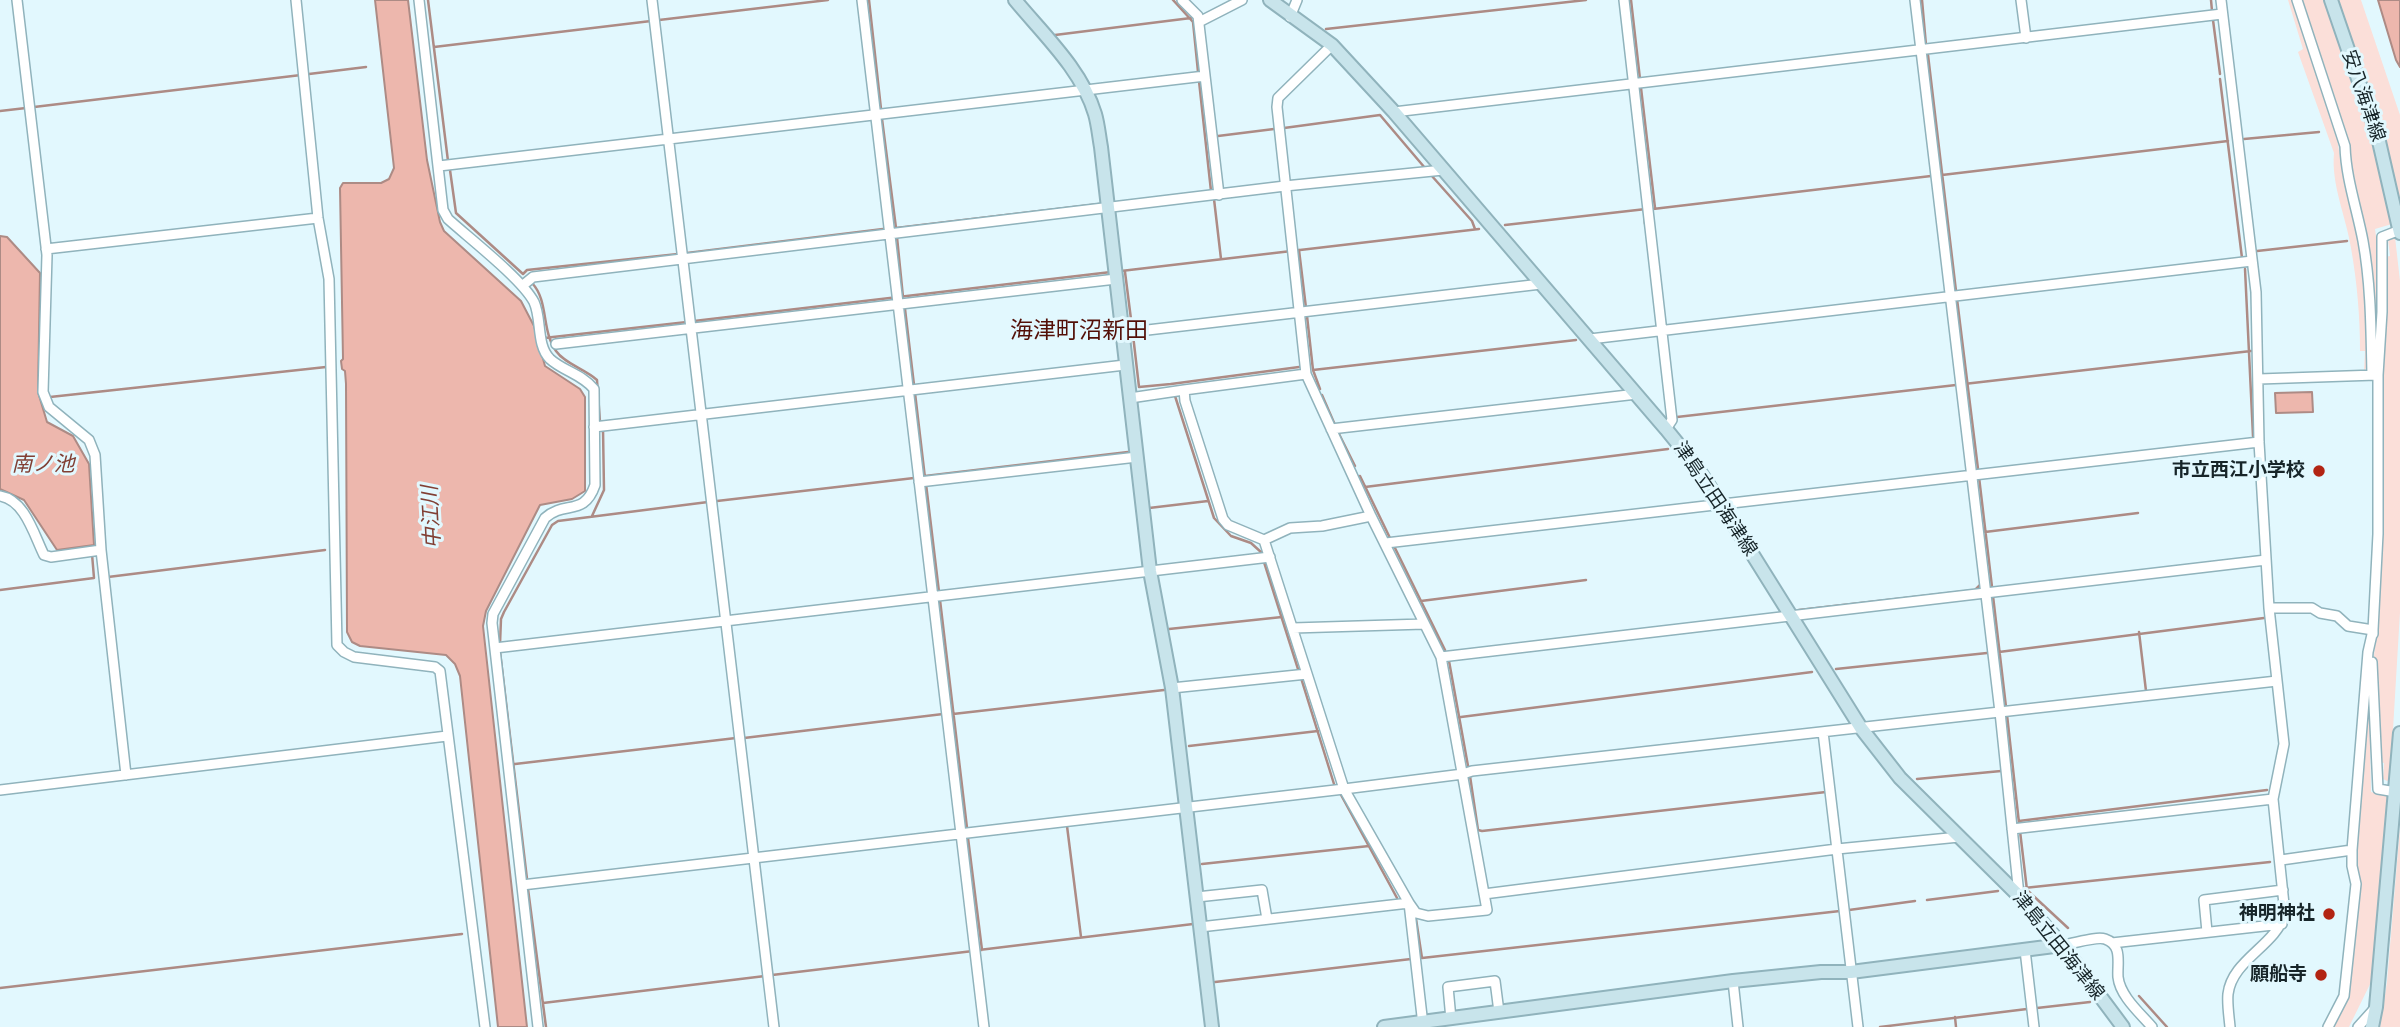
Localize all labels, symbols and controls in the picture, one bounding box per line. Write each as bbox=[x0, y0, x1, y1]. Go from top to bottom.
street label: 安八海津線 bbox=[2337, 47, 2389, 145]
district label: 海津町沼新田 bbox=[1010, 317, 1148, 345]
street label: 津島立田海津線 bbox=[1668, 437, 1762, 561]
water label: 南ノ池 bbox=[12, 452, 74, 478]
place label: 市立西江小学校 bbox=[2172, 460, 2305, 482]
marker: 市立西江小学校 bbox=[2311, 463, 2327, 479]
water label: 中江川 bbox=[418, 485, 446, 549]
street label: 津島立田海津線 bbox=[2007, 887, 2109, 1005]
place label: 神明神社 bbox=[2239, 903, 2315, 925]
marker: 神明神社 bbox=[2321, 906, 2337, 922]
place label: 願船寺 bbox=[2250, 964, 2307, 986]
marker: 願船寺 bbox=[2313, 967, 2329, 983]

